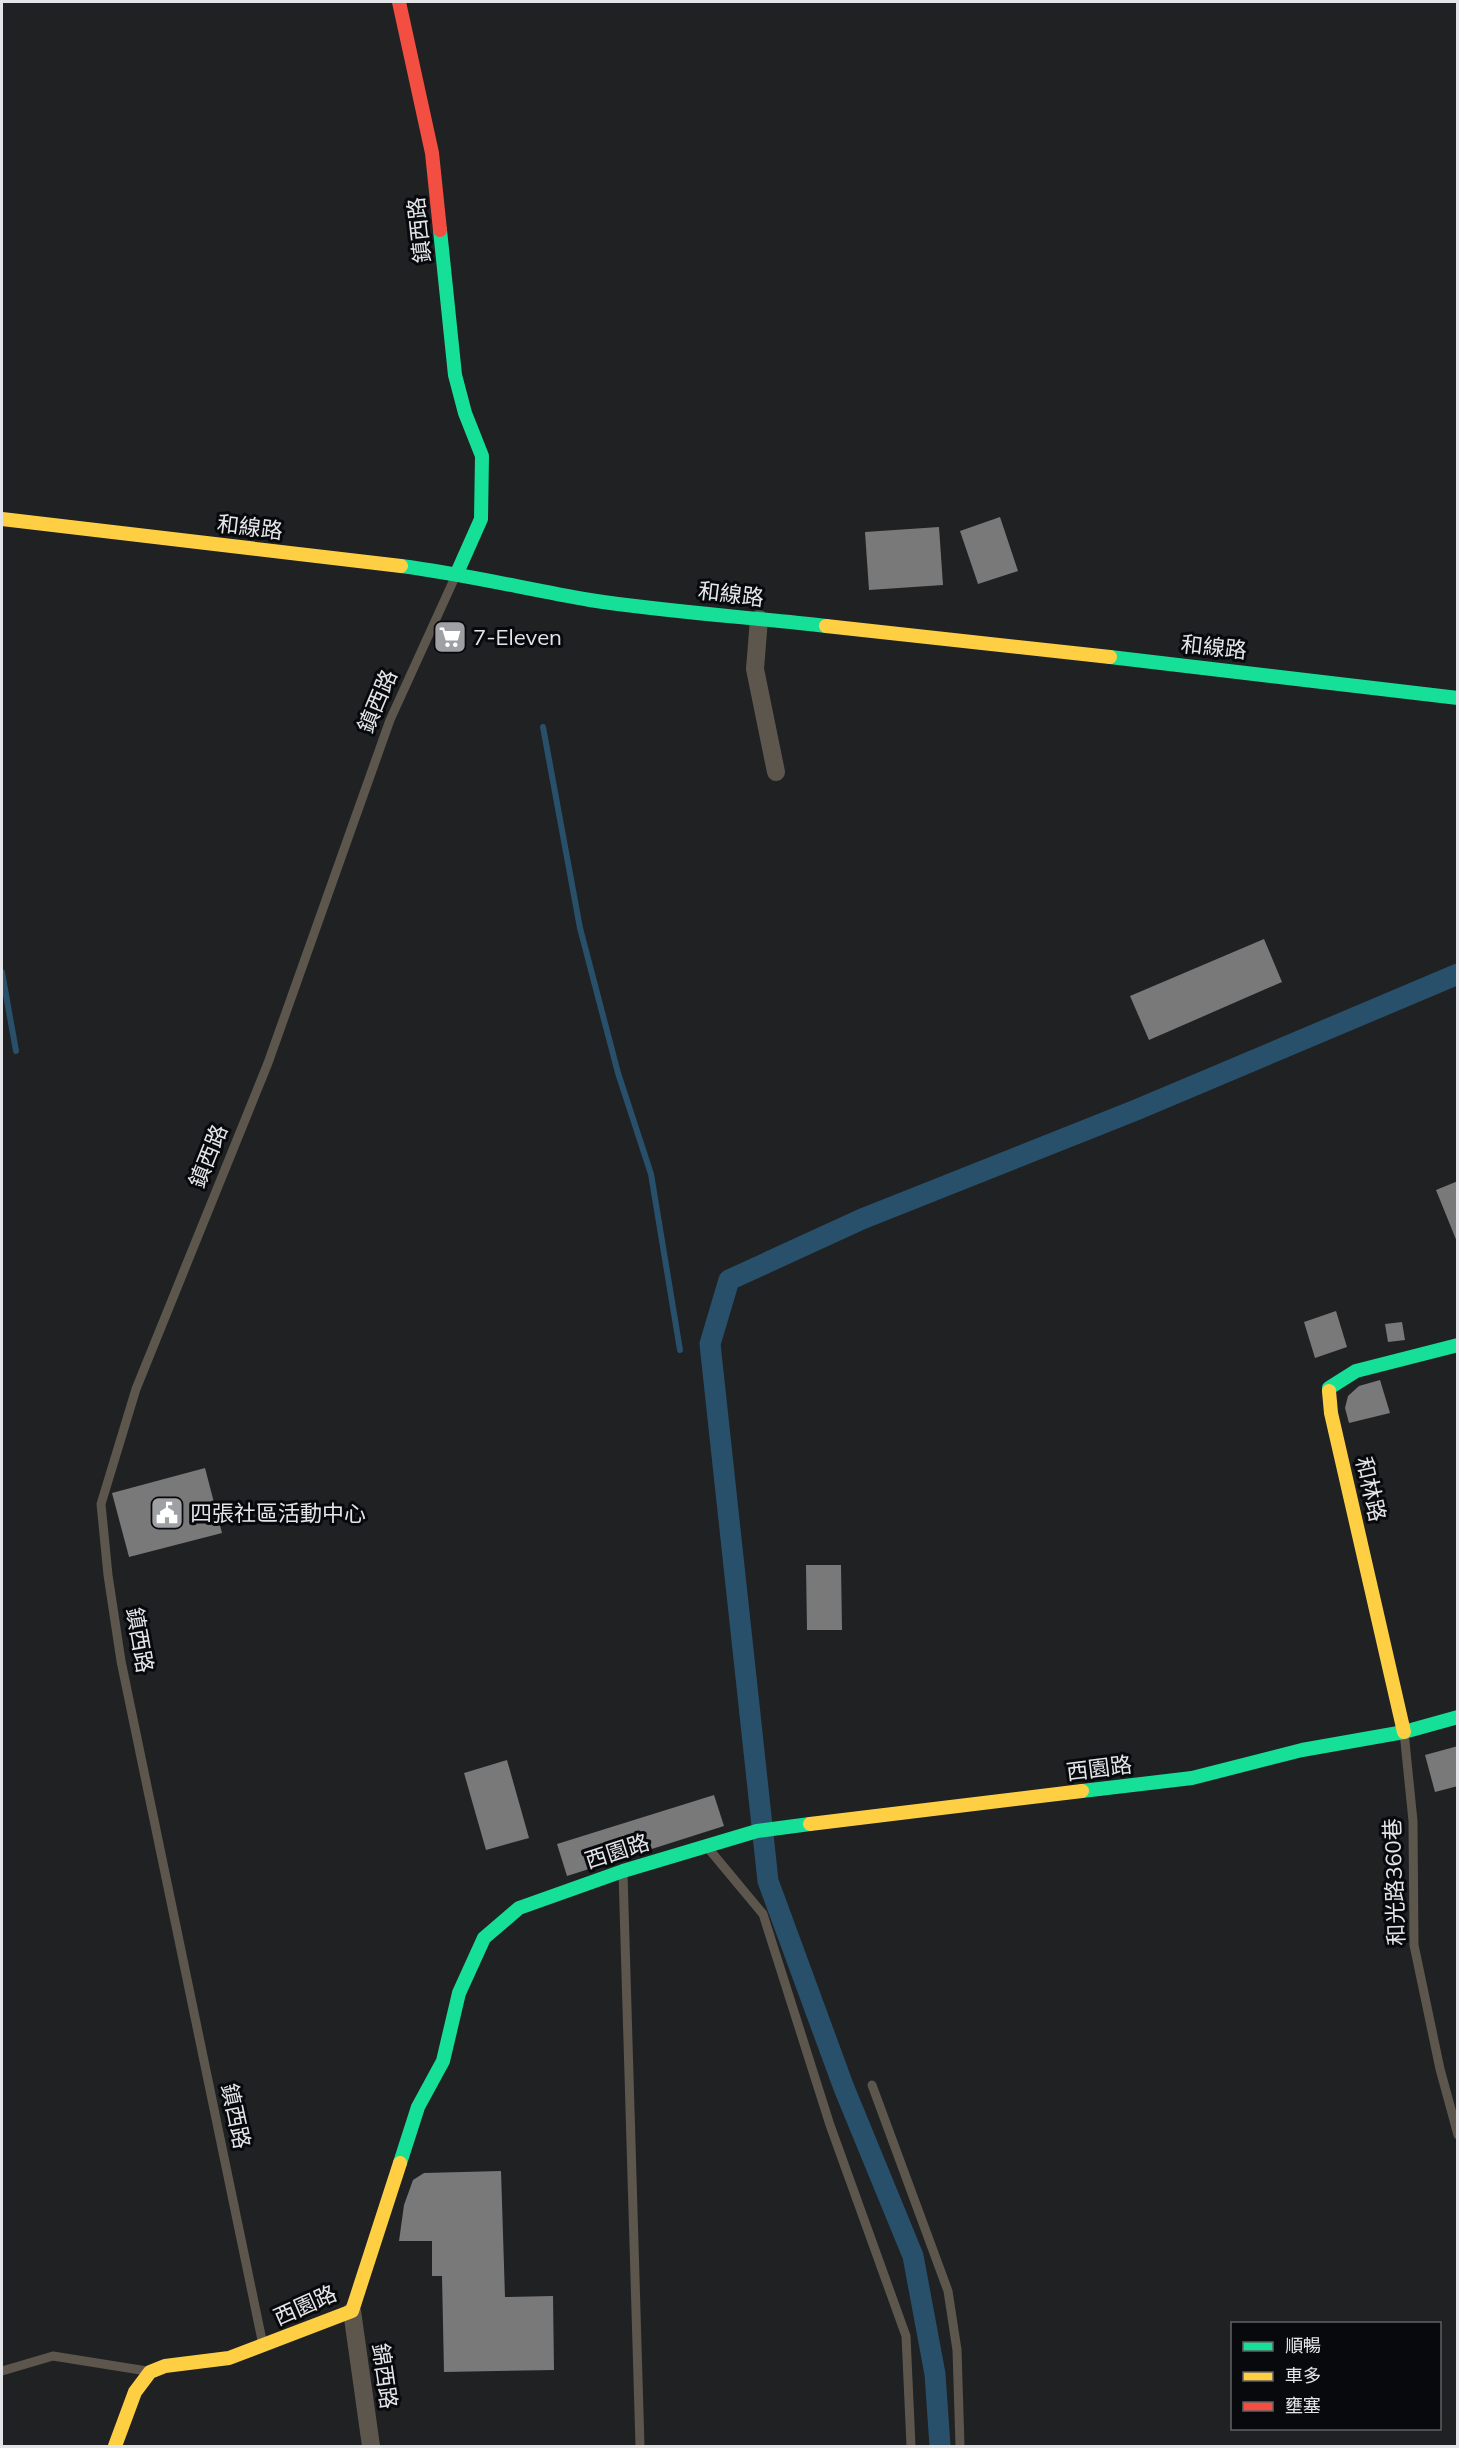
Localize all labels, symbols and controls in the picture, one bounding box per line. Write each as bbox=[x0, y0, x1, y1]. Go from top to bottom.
street label: 鎮西路 bbox=[402, 196, 436, 264]
street label: 和線路 bbox=[216, 509, 284, 545]
street label: 和線路 bbox=[697, 576, 765, 612]
supermarket icon: 7-Eleven bbox=[432, 619, 468, 655]
place label: 7-Eleven bbox=[473, 623, 562, 651]
street label: 和線路 bbox=[1180, 630, 1248, 664]
street label: 鎮西路 bbox=[351, 665, 403, 737]
street label: 鎮西路 bbox=[183, 1120, 233, 1192]
street label: 和林路 bbox=[1350, 1454, 1392, 1524]
public building icon: 四張社區活動中心 bbox=[149, 1495, 185, 1531]
place label: 四張社區活動中心 bbox=[190, 1499, 366, 1527]
street label: 鎮西路 bbox=[120, 1605, 160, 1675]
street label: 西園路 bbox=[1065, 1750, 1133, 1786]
street label: 和光路360巷 bbox=[1378, 1818, 1410, 1946]
street label: 西園路 bbox=[581, 1827, 653, 1875]
street label: 鎮西路 bbox=[215, 2081, 257, 2151]
street label: 西園路 bbox=[269, 2279, 341, 2331]
legend bbox=[1231, 2322, 1441, 2430]
text: 順暢 bbox=[1285, 2334, 1321, 2357]
street label: 錦西路 bbox=[367, 2341, 403, 2411]
text: 車多 bbox=[1285, 2364, 1321, 2387]
text: 壅塞 bbox=[1285, 2394, 1321, 2417]

